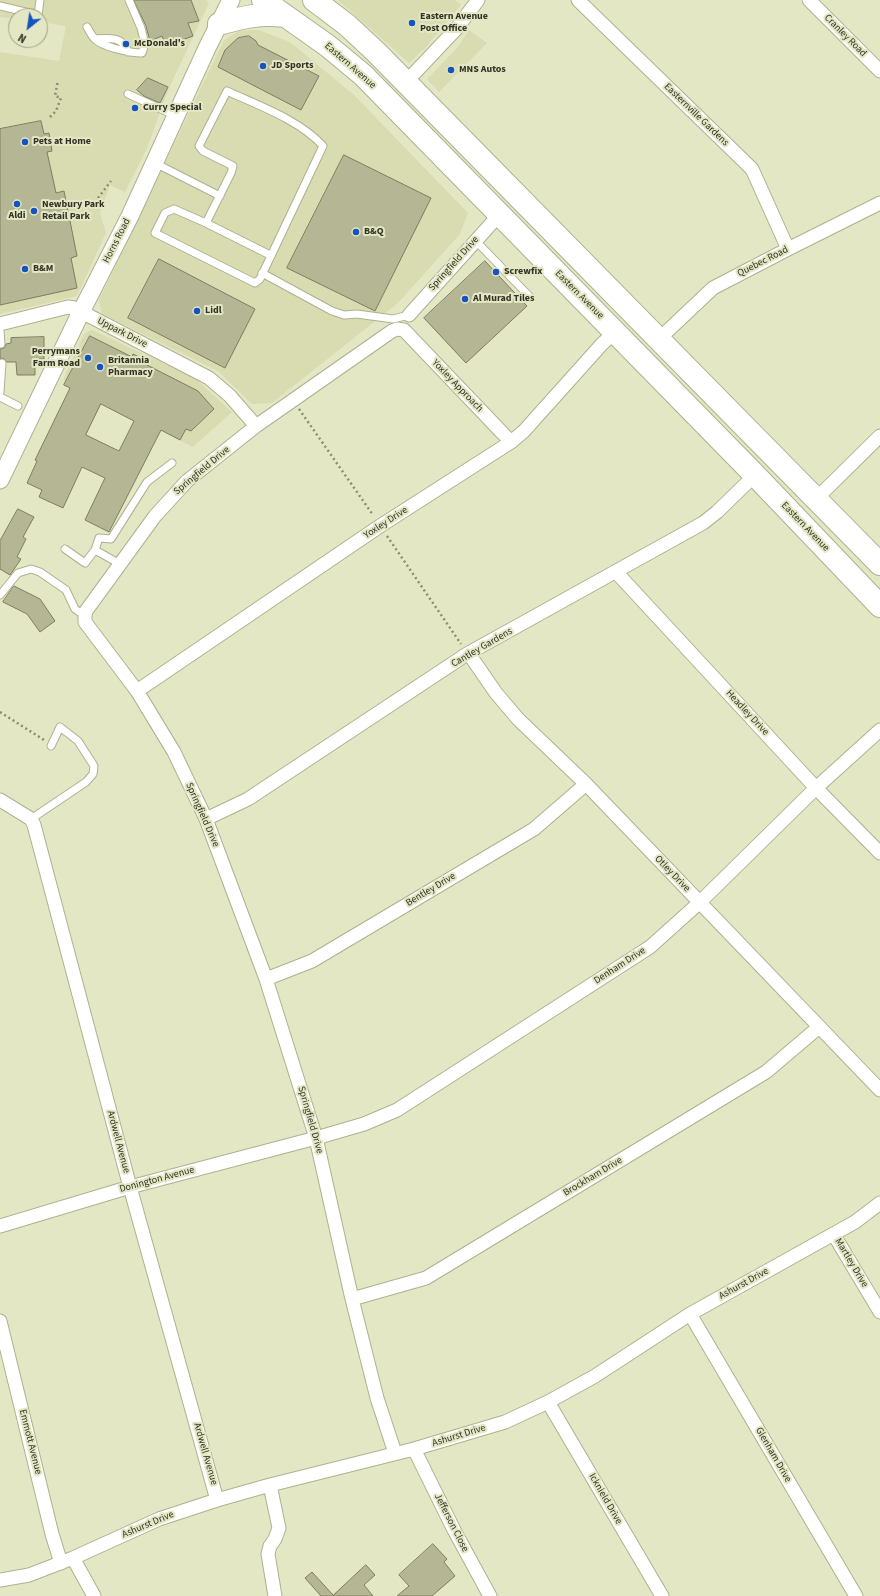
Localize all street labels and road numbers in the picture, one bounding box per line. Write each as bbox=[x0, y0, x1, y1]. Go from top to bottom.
street label: Cranley Road bbox=[821, 12, 869, 60]
street label: Eastern Avenue bbox=[322, 40, 378, 92]
street label: Easternville Gardens bbox=[661, 81, 731, 149]
street label: Horns Road bbox=[101, 217, 133, 265]
street label: Springfield Drive bbox=[426, 234, 482, 294]
street label: Quebec Road bbox=[736, 244, 790, 280]
street label: Eastern Avenue bbox=[552, 268, 606, 322]
street label: Uppark Drive bbox=[95, 315, 149, 351]
street label: Yoxley Approach bbox=[429, 357, 485, 415]
street label: Springfield Drive bbox=[172, 444, 232, 498]
street label: Eastern Avenue bbox=[778, 500, 832, 554]
street label: Yoxley Drive bbox=[362, 504, 410, 542]
street label: Cantley Gardens bbox=[449, 626, 515, 670]
street label: Headley Drive bbox=[723, 688, 771, 738]
street label: Springfield Drive bbox=[182, 781, 222, 849]
street label: Otley Drive bbox=[652, 853, 692, 895]
street label: Bentley Drive bbox=[404, 871, 458, 909]
street label: Denham Drive bbox=[592, 945, 648, 987]
street label: Springfield Drive bbox=[295, 1085, 325, 1155]
street label: Ardwell Avenue bbox=[104, 1109, 132, 1175]
street label: Brockham Drive bbox=[561, 1155, 625, 1199]
street label: Donington Avenue bbox=[118, 1164, 196, 1196]
street label: Martley Drive bbox=[832, 1236, 870, 1290]
street label: Ashurst Drive bbox=[717, 1265, 771, 1303]
street label: Emmott Avenue bbox=[16, 1408, 44, 1476]
street label: Ardwell Avenue bbox=[190, 1421, 220, 1487]
street label: Ashurst Drive bbox=[431, 1422, 487, 1450]
street label: Glenham Drive bbox=[752, 1425, 794, 1485]
street label: Icknield Drive bbox=[586, 1471, 624, 1527]
street label: Jefferson Close bbox=[431, 1492, 471, 1554]
street label: Ashurst Drive bbox=[120, 1509, 176, 1541]

